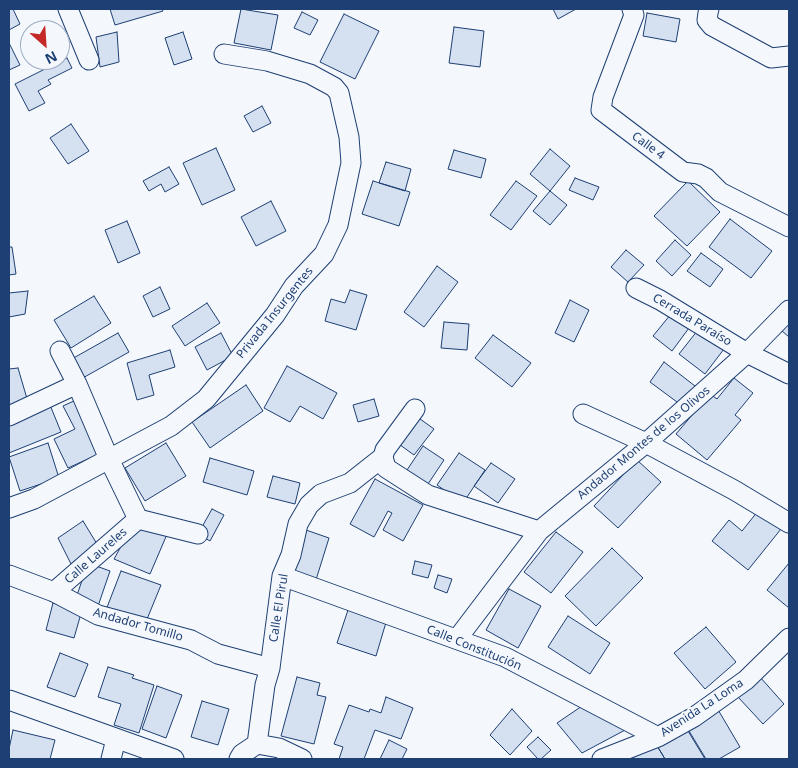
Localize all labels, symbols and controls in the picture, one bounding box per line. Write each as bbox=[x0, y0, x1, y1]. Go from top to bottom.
north arrow bbox=[20, 20, 70, 70]
text: N bbox=[42, 47, 61, 69]
street label: Calle 4 bbox=[629, 129, 667, 163]
street label: Privada Insurgentes bbox=[234, 264, 316, 362]
street label: Cerrada Paraíso bbox=[650, 291, 734, 349]
street label: Andador Montes de los Olivos bbox=[575, 383, 713, 503]
street label: Calle Laureles bbox=[62, 525, 130, 587]
street label: Calle El Pirul bbox=[266, 573, 292, 643]
street label: Andador Tomillo bbox=[91, 605, 185, 645]
street label: Calle Constitución bbox=[424, 622, 524, 674]
street label: Avenida La Loma bbox=[658, 676, 746, 740]

